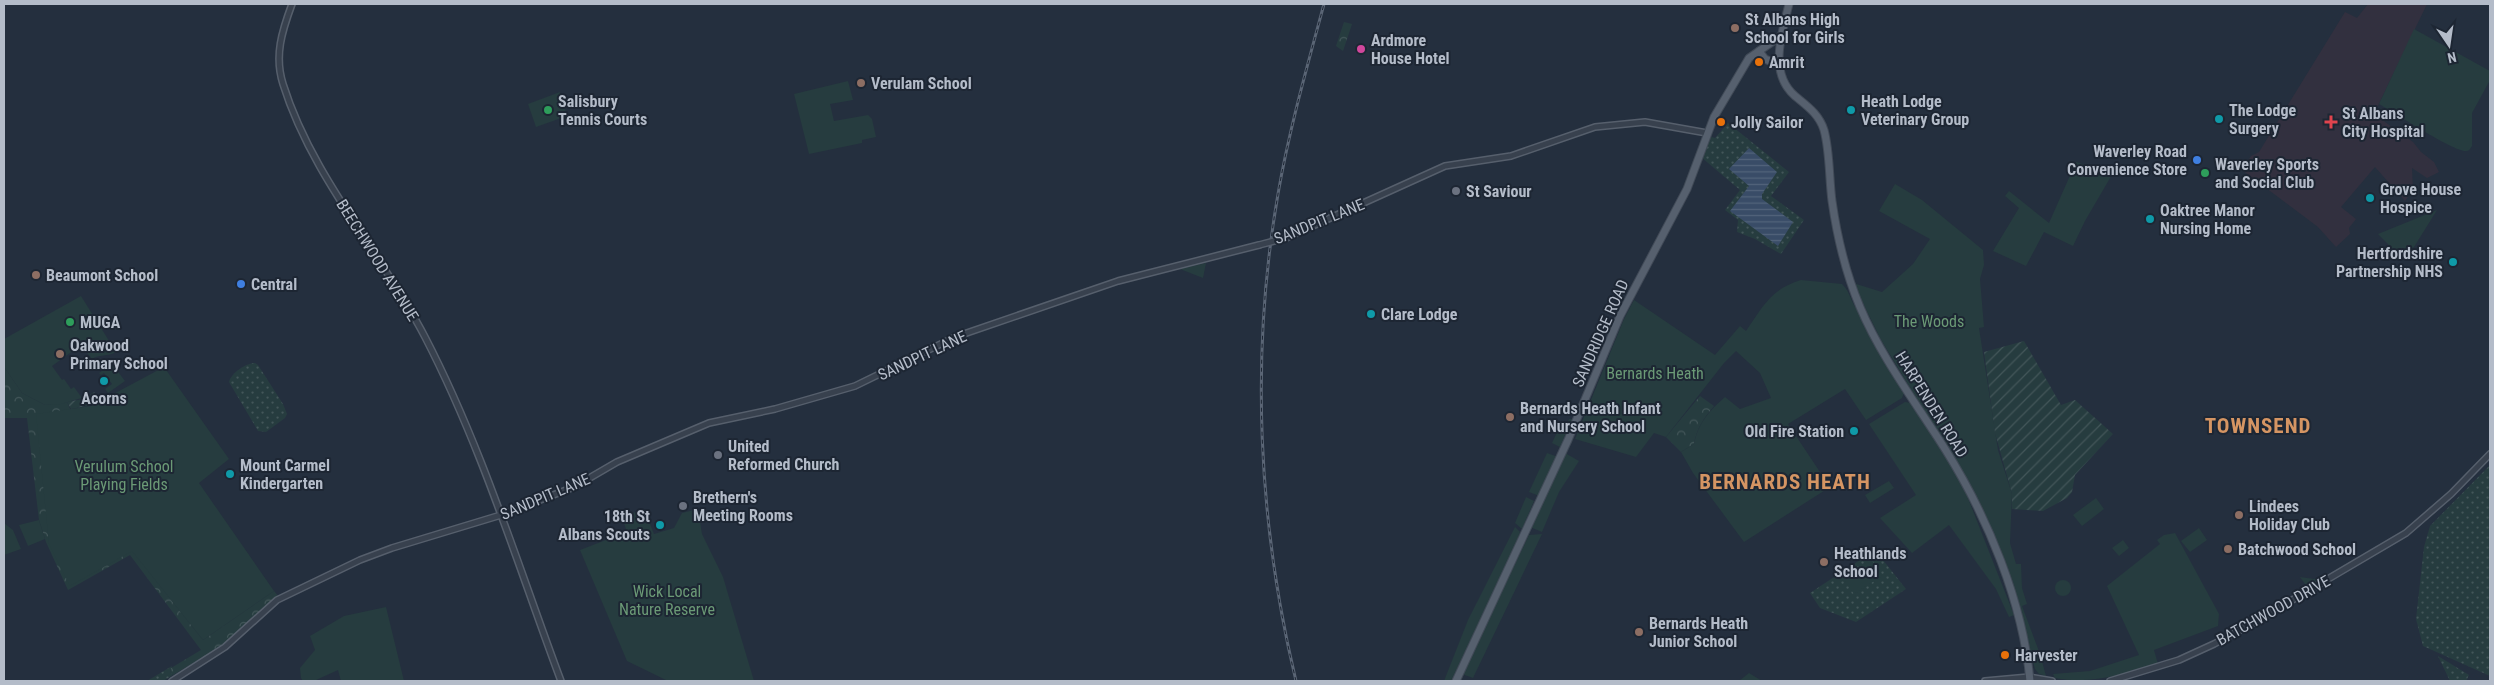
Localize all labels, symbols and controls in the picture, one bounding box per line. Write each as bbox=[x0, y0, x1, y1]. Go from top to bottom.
place label: St Albans High School for Girls bbox=[1745, 10, 1845, 47]
north arrow bbox=[2424, 20, 2474, 70]
marker: St Albans High School for Girls bbox=[1729, 22, 1741, 34]
place label: Ardmore House Hotel bbox=[1371, 31, 1450, 68]
marker: Ardmore House Hotel bbox=[1355, 43, 1367, 55]
text: N bbox=[2446, 49, 2458, 66]
place label: Amrit bbox=[1769, 53, 1804, 72]
marker: Amrit bbox=[1753, 56, 1765, 68]
place label: Verulam School bbox=[871, 74, 972, 93]
marker: Verulam School bbox=[855, 77, 867, 89]
place label: Salisbury Tennis Courts bbox=[558, 92, 647, 129]
place label: Heath Lodge Veterinary Group bbox=[1861, 92, 1969, 129]
place label: The Lodge Surgery bbox=[2229, 101, 2297, 138]
marker: Salisbury Tennis Courts bbox=[542, 104, 554, 116]
marker: Heath Lodge Veterinary Group bbox=[1845, 104, 1857, 116]
place label: St Albans City Hospital bbox=[2342, 104, 2424, 141]
place label: Jolly Sailor bbox=[1731, 113, 1803, 132]
marker: The Lodge Surgery bbox=[2213, 113, 2225, 125]
marker: St Albans City Hospital bbox=[2324, 115, 2338, 129]
marker: Jolly Sailor bbox=[1715, 116, 1727, 128]
place label: Waverley Road Convenience Store bbox=[2067, 142, 2187, 179]
marker: Waverley Road Convenience Store bbox=[2191, 154, 2203, 166]
place label: Waverley Sports and Social Club bbox=[2215, 155, 2319, 192]
marker: Waverley Sports and Social Club bbox=[2199, 167, 2211, 179]
place label: Grove House Hospice bbox=[2380, 180, 2462, 217]
place label: St Saviour bbox=[1466, 182, 1532, 201]
marker: St Saviour bbox=[1450, 185, 1462, 197]
marker: Grove House Hospice bbox=[2364, 192, 2376, 204]
street label: SANDPIT LANE bbox=[1271, 195, 1367, 248]
street label: BEECHWOOD AVENUE bbox=[332, 196, 423, 325]
place label: Oaktree Manor Nursing Home bbox=[2160, 201, 2255, 238]
marker: Oaktree Manor Nursing Home bbox=[2144, 213, 2156, 225]
place label: Hertfordshire Partnership NHS bbox=[2336, 244, 2443, 281]
marker: Hertfordshire Partnership NHS bbox=[2447, 256, 2459, 268]
place label: Beaumont School bbox=[46, 266, 158, 285]
marker: Beaumont School bbox=[30, 269, 42, 281]
place label: Central bbox=[251, 275, 297, 294]
street label: SANDRIDGE ROAD bbox=[1568, 277, 1633, 390]
marker: Central bbox=[235, 278, 247, 290]
place label: Clare Lodge bbox=[1381, 305, 1458, 324]
marker: Clare Lodge bbox=[1365, 308, 1377, 320]
park label: The Woods bbox=[1894, 312, 1964, 331]
place label: MUGA bbox=[80, 313, 121, 332]
marker: MUGA bbox=[64, 316, 76, 328]
street label: SANDPIT LANE bbox=[875, 327, 970, 384]
place label: Oakwood Primary School bbox=[70, 336, 168, 373]
marker: Oakwood Primary School bbox=[54, 348, 66, 360]
street label: HARPENDEN ROAD bbox=[1891, 348, 1972, 461]
park label: Bernards Heath bbox=[1606, 364, 1704, 383]
marker: Acorns bbox=[98, 375, 110, 387]
place label: Acorns bbox=[81, 389, 127, 408]
place label: Bernards Heath Infant and Nursery School bbox=[1520, 399, 1661, 436]
marker: Bernards Heath Infant and Nursery School bbox=[1504, 411, 1516, 423]
district label: TOWNSEND bbox=[2205, 414, 2311, 438]
place label: Old Fire Station bbox=[1745, 422, 1844, 441]
marker: Old Fire Station bbox=[1848, 425, 1860, 437]
place label: United Reformed Church bbox=[728, 437, 840, 474]
marker: United Reformed Church bbox=[712, 449, 724, 461]
place label: Mount Carmel Kindergarten bbox=[240, 456, 330, 493]
park label: Verulum School Playing Fields bbox=[74, 457, 174, 494]
marker: Mount Carmel Kindergarten bbox=[224, 468, 236, 480]
street label: SANDPIT LANE bbox=[497, 469, 593, 524]
district label: BERNARDS HEATH bbox=[1699, 470, 1871, 494]
place label: Brethern's Meeting Rooms bbox=[693, 488, 793, 525]
place label: Lindees Holiday Club bbox=[2249, 497, 2330, 534]
marker: Brethern's Meeting Rooms bbox=[677, 500, 689, 512]
place label: 18th St Albans Scouts bbox=[558, 507, 650, 544]
marker: Lindees Holiday Club bbox=[2233, 509, 2245, 521]
marker: 18th St Albans Scouts bbox=[654, 519, 666, 531]
place label: Batchwood School bbox=[2238, 540, 2356, 559]
marker: Batchwood School bbox=[2222, 543, 2234, 555]
place label: Heathlands School bbox=[1834, 544, 1906, 581]
marker: Heathlands School bbox=[1818, 556, 1830, 568]
street label: BATCHWOOD DRIVE bbox=[2213, 571, 2333, 649]
park label: Wick Local Nature Reserve bbox=[619, 582, 715, 619]
place label: Bernards Heath Junior School bbox=[1649, 614, 1748, 651]
marker: Bernards Heath Junior School bbox=[1633, 626, 1645, 638]
place label: Harvester bbox=[2015, 646, 2078, 665]
marker: Harvester bbox=[1999, 649, 2011, 661]

